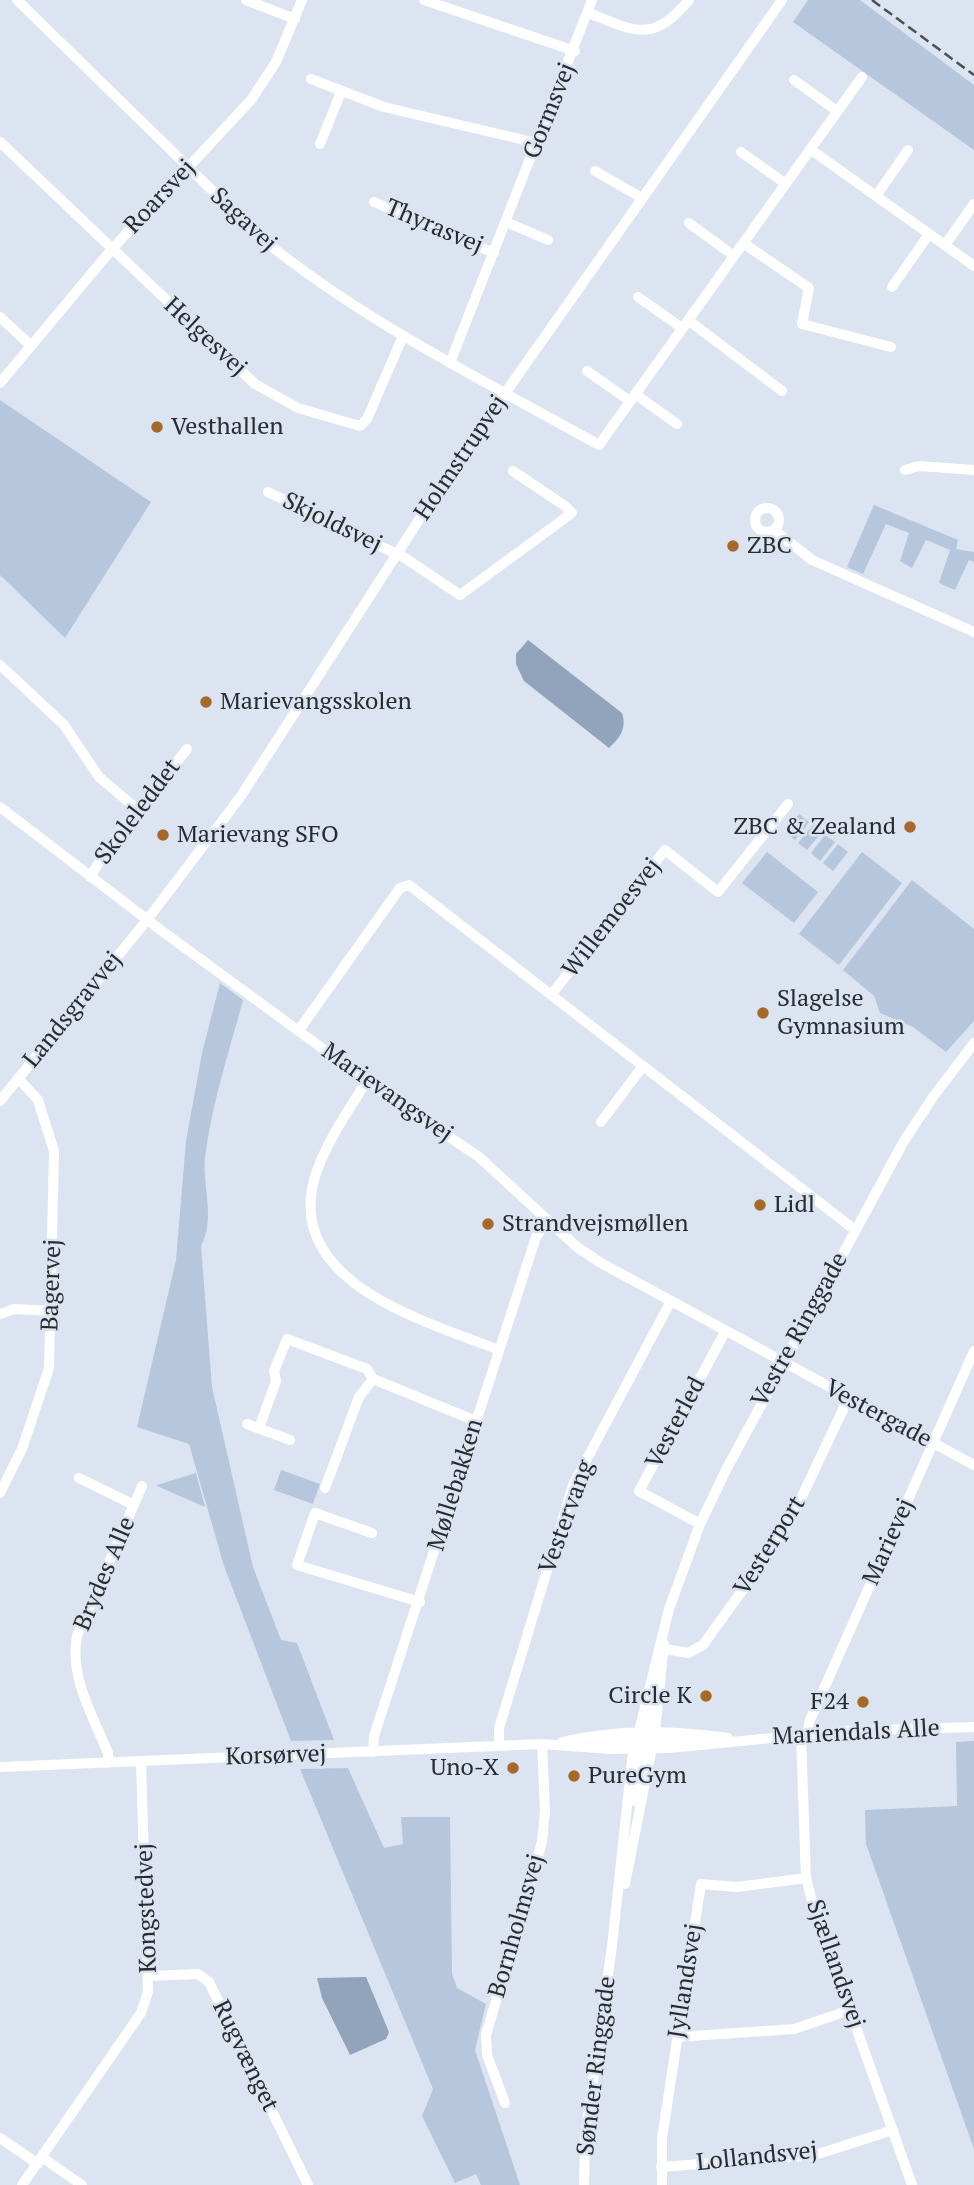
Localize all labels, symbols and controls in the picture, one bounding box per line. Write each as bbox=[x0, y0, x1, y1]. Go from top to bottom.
street label: Gormsvej bbox=[518, 59, 582, 163]
street label: Roarsvej bbox=[119, 154, 201, 240]
street label: Sagavej bbox=[204, 182, 282, 258]
street label: Thyrasvej bbox=[381, 194, 487, 260]
street label: Helgesvej bbox=[158, 291, 252, 383]
street label: Holmstrupvej bbox=[409, 390, 513, 526]
place label: Vesthallen bbox=[171, 413, 284, 441]
marker: Vesthallen bbox=[149, 419, 165, 435]
street label: Skjoldsvej bbox=[278, 487, 386, 559]
place label: ZBC bbox=[747, 532, 792, 560]
marker: ZBC bbox=[725, 538, 741, 554]
place label: Marievangsskolen bbox=[220, 688, 412, 716]
marker: Marievangsskolen bbox=[198, 694, 214, 710]
street label: Skoleleddet bbox=[89, 754, 187, 870]
place label: ZBC & Zealand bbox=[733, 813, 896, 841]
marker: ZBC & Zealand bbox=[902, 819, 918, 835]
place label: Marievang SFO bbox=[177, 821, 339, 849]
marker: Marievang SFO bbox=[155, 827, 171, 843]
street label: Willemoesvej bbox=[557, 853, 667, 983]
street label: Landsgravvej bbox=[17, 946, 129, 1074]
place label: Slagelse Gymnasium bbox=[777, 985, 905, 1041]
marker: Slagelse Gymnasium bbox=[755, 1005, 771, 1021]
street label: Marievangsvej bbox=[316, 1037, 458, 1149]
place label: Lidl bbox=[774, 1191, 815, 1219]
marker: Lidl bbox=[752, 1197, 768, 1213]
place label: Strandvejsmøllen bbox=[502, 1210, 689, 1238]
marker: Strandvejsmøllen bbox=[480, 1216, 496, 1232]
street label: Bagervej bbox=[36, 1239, 68, 1331]
street label: Vestre Ringgade bbox=[746, 1248, 854, 1412]
street label: Vesterled bbox=[640, 1372, 712, 1474]
street label: Vestergade bbox=[820, 1374, 936, 1454]
street label: Møllebakken bbox=[422, 1415, 490, 1555]
street label: Vestervang bbox=[533, 1456, 601, 1578]
street label: Vesterport bbox=[728, 1491, 812, 1601]
street label: Marievej bbox=[857, 1494, 921, 1590]
street label: Brydes Alle bbox=[68, 1513, 142, 1635]
place label: Circle K bbox=[608, 1682, 692, 1710]
marker: Circle K bbox=[698, 1688, 714, 1704]
place label: F24 bbox=[810, 1688, 849, 1716]
marker: F24 bbox=[855, 1694, 871, 1710]
street label: Mariendals Alle bbox=[772, 1714, 940, 1752]
street label: Korsørvej bbox=[225, 1740, 327, 1772]
place label: Uno-X bbox=[430, 1754, 499, 1782]
marker: Uno-X bbox=[505, 1760, 521, 1776]
place label: PureGym bbox=[588, 1762, 687, 1790]
marker: PureGym bbox=[566, 1768, 582, 1784]
street label: Kongstedvej bbox=[130, 1843, 164, 1973]
street label: Bornholmsvej bbox=[483, 1851, 551, 2001]
street label: Sjællandsvej bbox=[800, 1896, 870, 2032]
street label: Jyllandsvej bbox=[663, 1922, 709, 2040]
street label: Sønder Ringgade bbox=[572, 1975, 622, 2157]
street label: Rugvænget bbox=[206, 1996, 284, 2116]
street label: Lollandsvej bbox=[695, 2136, 819, 2178]

